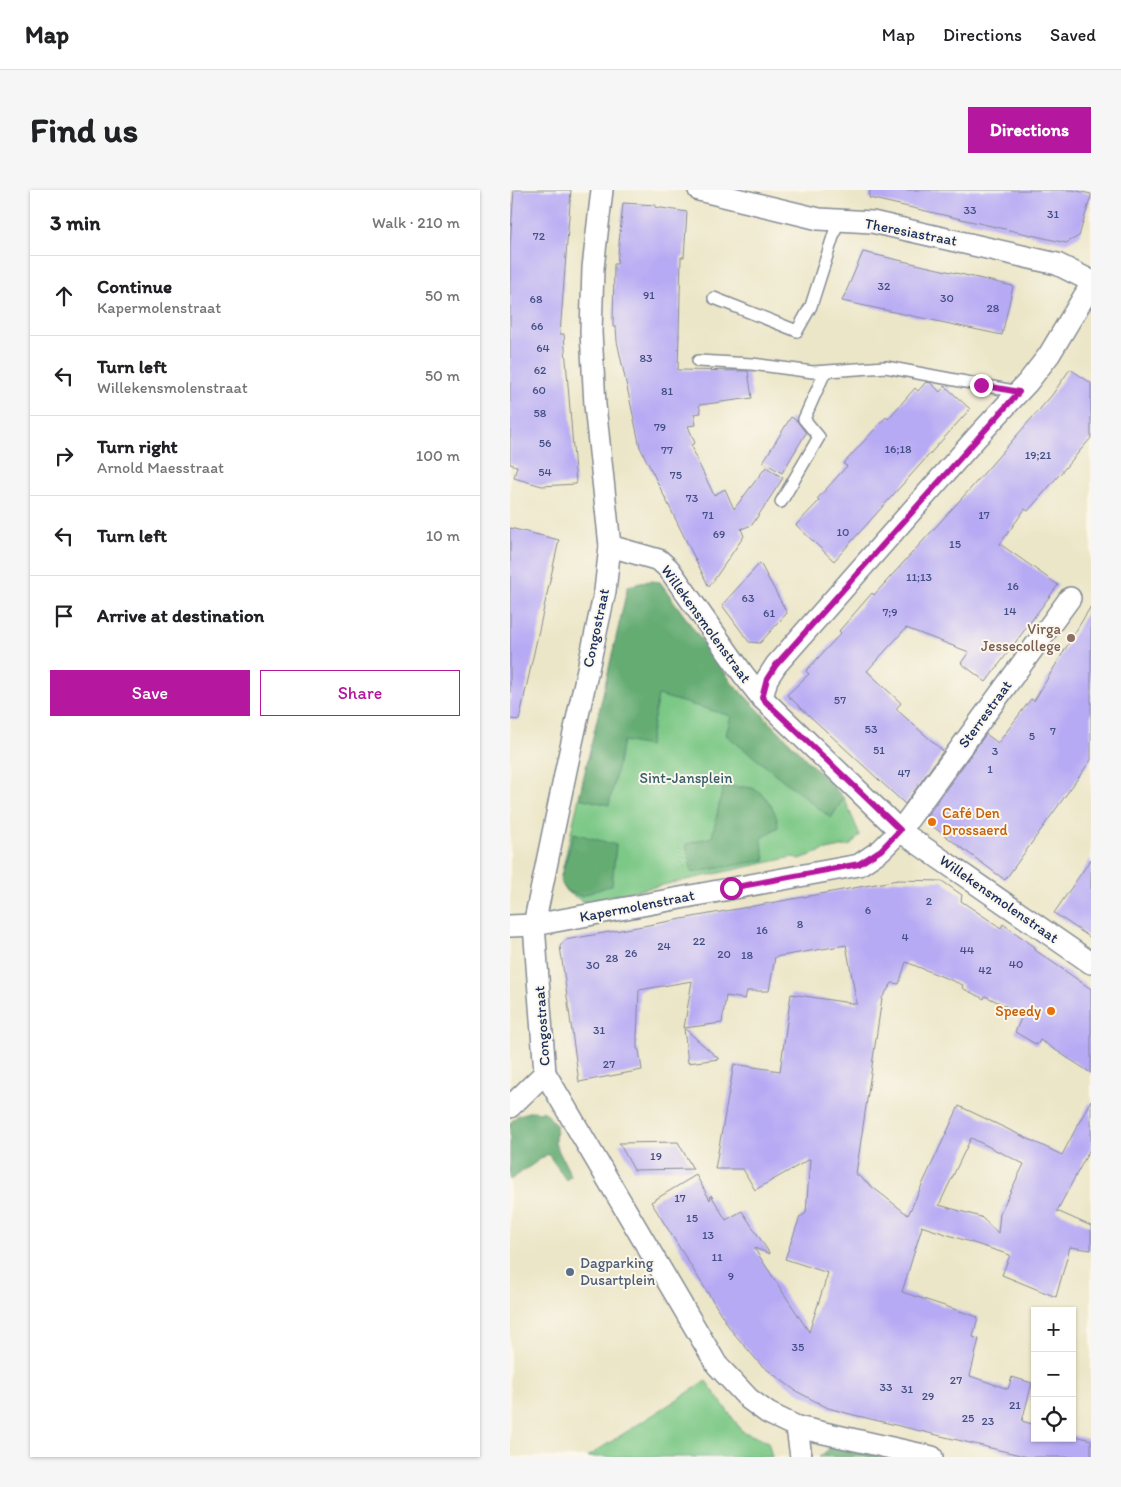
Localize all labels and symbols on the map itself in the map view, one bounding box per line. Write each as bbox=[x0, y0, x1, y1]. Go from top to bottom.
house number: 33 bbox=[963, 203, 977, 217]
house number: 31 bbox=[1047, 207, 1059, 221]
street label: Theresiastraat bbox=[863, 214, 959, 250]
house number: 72 bbox=[533, 229, 546, 243]
house number: 32 bbox=[878, 279, 891, 293]
house number: 91 bbox=[643, 288, 655, 302]
house number: 30 bbox=[940, 291, 954, 305]
house number: 68 bbox=[530, 292, 543, 306]
house number: 28 bbox=[987, 301, 1000, 315]
house number: 66 bbox=[531, 319, 543, 333]
house number: 64 bbox=[536, 341, 550, 355]
house number: 83 bbox=[639, 351, 653, 365]
house number: 62 bbox=[534, 363, 547, 377]
route end bbox=[970, 374, 993, 397]
house number: 60 bbox=[532, 383, 546, 397]
house number: 81 bbox=[661, 384, 673, 398]
house number: 58 bbox=[534, 406, 547, 420]
house number: 79 bbox=[654, 420, 666, 434]
house number: 56 bbox=[539, 436, 551, 450]
house number: 16;18 bbox=[884, 442, 912, 456]
house number: 77 bbox=[661, 443, 673, 457]
house number: 19;21 bbox=[1025, 448, 1052, 462]
house number: 54 bbox=[538, 465, 552, 479]
house number: 75 bbox=[670, 468, 682, 482]
house number: 73 bbox=[686, 491, 699, 505]
house number: 71 bbox=[702, 508, 714, 522]
house number: 17 bbox=[978, 508, 990, 522]
house number: 10 bbox=[837, 525, 849, 539]
house number: 69 bbox=[713, 527, 725, 541]
house number: 15 bbox=[949, 537, 961, 551]
street label: Willekensmolenstraat bbox=[657, 562, 755, 687]
house number: 11;13 bbox=[906, 570, 933, 584]
house number: 16 bbox=[1007, 579, 1019, 593]
street label: Congostraat bbox=[579, 586, 613, 669]
house number: 63 bbox=[742, 591, 755, 605]
house number: 14 bbox=[1004, 604, 1016, 618]
house number: 7;9 bbox=[882, 605, 898, 619]
house number: 61 bbox=[763, 606, 775, 620]
place label: Virga Jessecollege bbox=[981, 620, 1062, 655]
marker: Virga Jessecollege bbox=[1065, 632, 1077, 644]
street label: Sterrestraat bbox=[954, 676, 1016, 751]
house number: 57 bbox=[834, 693, 846, 707]
house number: 53 bbox=[865, 722, 878, 736]
house number: 7 bbox=[1050, 724, 1056, 738]
house number: 5 bbox=[1029, 729, 1035, 743]
house number: 51 bbox=[873, 743, 885, 757]
house number: 3 bbox=[992, 744, 999, 758]
house number: 1 bbox=[987, 762, 993, 776]
house number: 47 bbox=[897, 766, 911, 780]
park label: Sint-Jansplein bbox=[639, 769, 733, 787]
place label: Café Den Drossaerd bbox=[942, 804, 1008, 839]
marker: Café Den Drossaerd bbox=[926, 816, 938, 828]
street label: Willekensmolenstraat bbox=[936, 851, 1062, 947]
route start bbox=[720, 877, 743, 900]
street label: Kapermolenstraat bbox=[578, 886, 696, 926]
house number: 2 bbox=[926, 894, 933, 908]
house number: 6 bbox=[865, 903, 871, 917]
house number: 8 bbox=[797, 917, 804, 931]
house number: 16 bbox=[756, 923, 768, 937]
house number: 4 bbox=[901, 930, 909, 944]
house number: 22 bbox=[693, 934, 706, 948]
house number: 24 bbox=[657, 939, 671, 953]
house number: 44 bbox=[960, 943, 974, 957]
house number: 26 bbox=[625, 946, 637, 960]
house number: 20 bbox=[717, 947, 731, 961]
house number: 18 bbox=[741, 948, 753, 962]
house number: 28 bbox=[606, 951, 619, 965]
house number: 40 bbox=[1009, 957, 1023, 971]
house number: 30 bbox=[586, 958, 600, 972]
house number: 42 bbox=[978, 963, 992, 977]
street label: Congostraat bbox=[530, 985, 554, 1067]
place label: Speedy bbox=[995, 1002, 1041, 1020]
marker: Speedy bbox=[1045, 1005, 1057, 1017]
house number: 31 bbox=[593, 1023, 605, 1037]
house number: 27 bbox=[603, 1057, 615, 1071]
house number: 19 bbox=[650, 1149, 662, 1163]
house number: 17 bbox=[674, 1191, 686, 1205]
house number: 15 bbox=[686, 1211, 698, 1225]
house number: 13 bbox=[702, 1228, 715, 1242]
house number: 11 bbox=[711, 1250, 723, 1264]
place label: Dagparking Dusartplein bbox=[580, 1254, 656, 1289]
marker: Dagparking Dusartplein bbox=[564, 1266, 576, 1278]
house number: 9 bbox=[728, 1269, 734, 1283]
house number: 35 bbox=[792, 1340, 804, 1354]
house number: 27 bbox=[950, 1373, 962, 1387]
house number: 33 bbox=[879, 1380, 893, 1394]
house number: 31 bbox=[901, 1382, 913, 1396]
house number: 29 bbox=[922, 1389, 934, 1403]
house number: 21 bbox=[1009, 1398, 1021, 1412]
house number: 25 bbox=[962, 1411, 974, 1425]
house number: 23 bbox=[982, 1414, 995, 1428]

